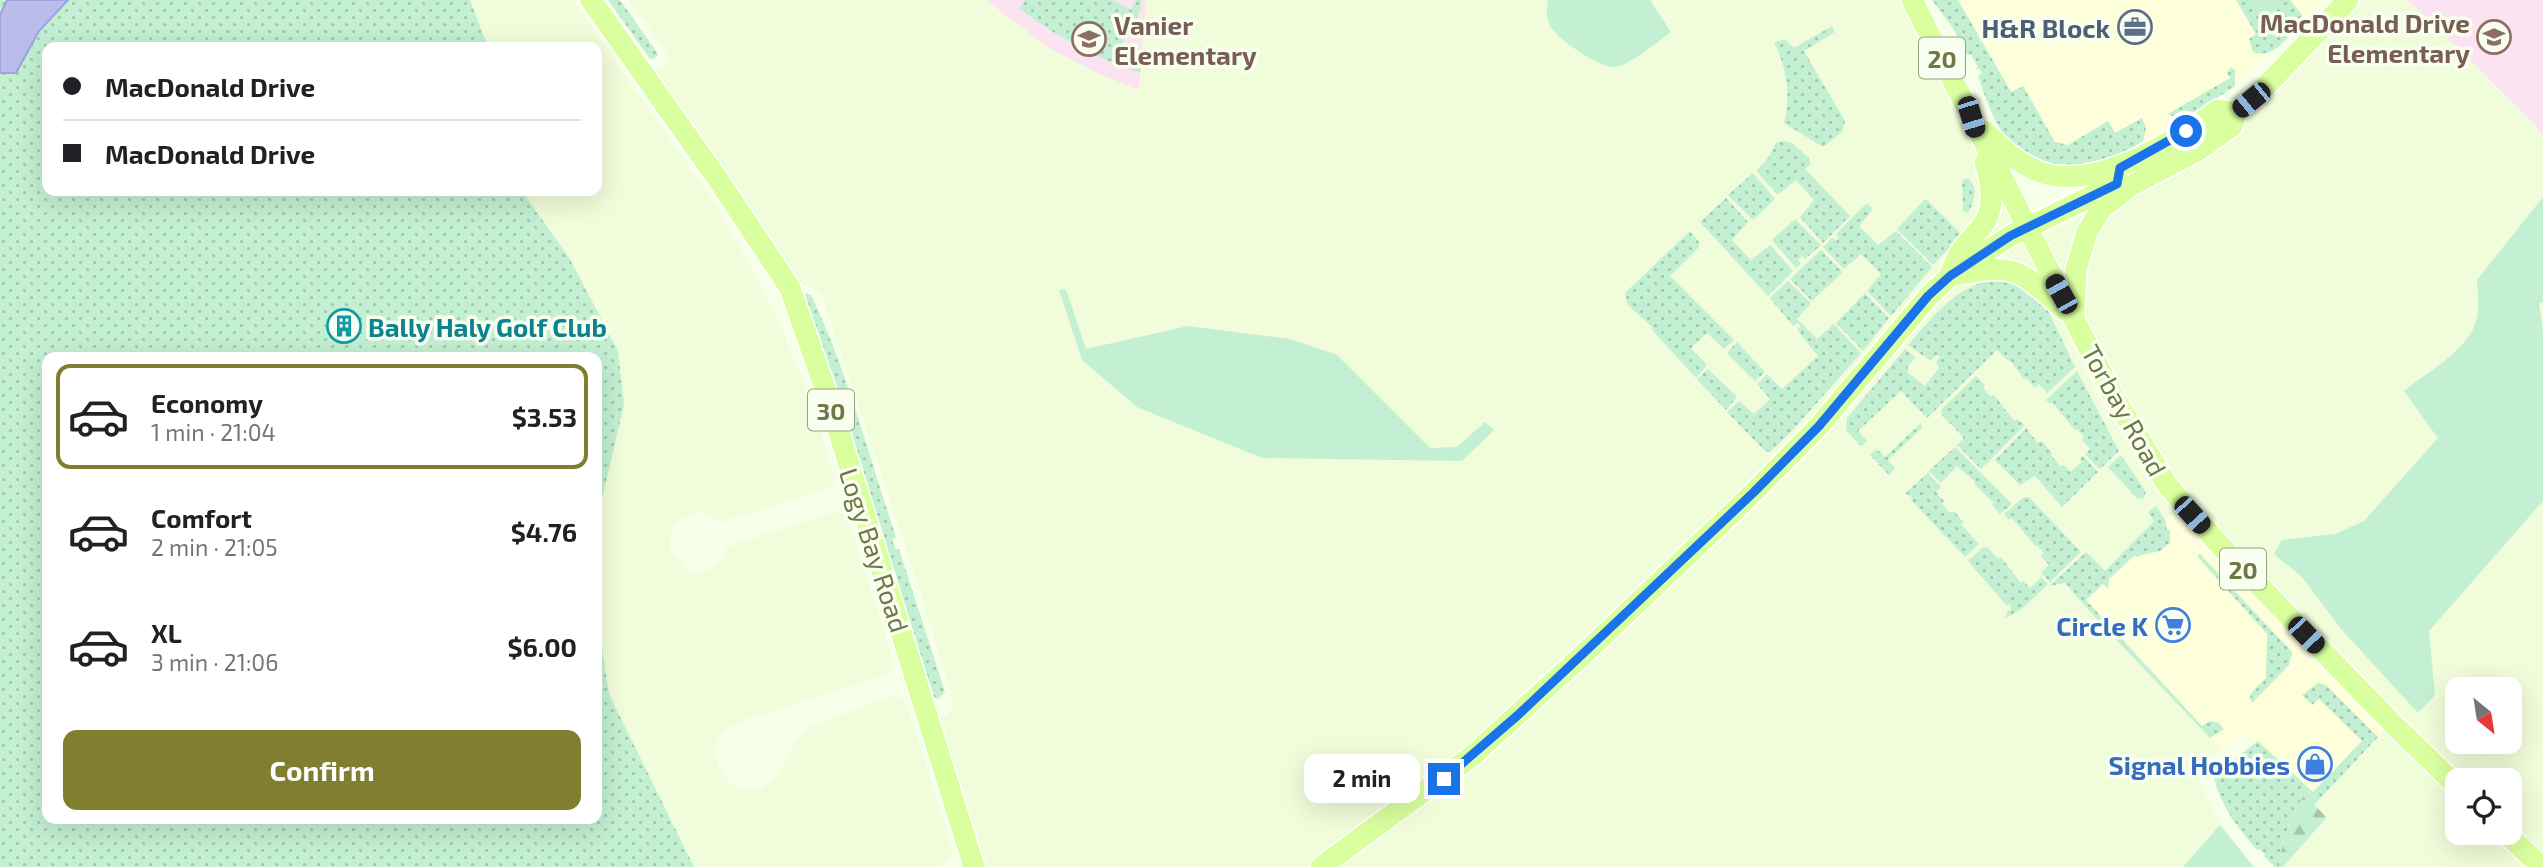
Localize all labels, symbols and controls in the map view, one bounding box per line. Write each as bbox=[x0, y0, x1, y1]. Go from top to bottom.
place label: MacDonald Drive Elementary bbox=[2260, 7, 2470, 69]
office icon: H&R Block bbox=[2116, 8, 2154, 46]
place label: Vanier Elementary bbox=[1114, 9, 1257, 71]
place label: H&R Block bbox=[1981, 12, 2110, 43]
school or university icon: MacDonald Drive Elementary bbox=[2475, 18, 2513, 56]
school or university icon: Vanier Elementary bbox=[1070, 20, 1108, 58]
road number: 20 bbox=[1919, 38, 1965, 78]
text: MacDonald Drive bbox=[105, 71, 315, 102]
car bbox=[2229, 79, 2274, 121]
car bbox=[1955, 94, 1988, 140]
route start bbox=[2170, 115, 2202, 147]
text: MacDonald Drive bbox=[105, 138, 315, 169]
car bbox=[2042, 271, 2081, 317]
building icon: Bally Haly Golf Club bbox=[325, 307, 363, 345]
place label: Bally Haly Golf Club bbox=[368, 311, 607, 343]
street label: Torbay Road bbox=[2076, 339, 2174, 481]
icon: car bbox=[67, 385, 130, 448]
text: Economy bbox=[151, 387, 263, 418]
road number: 30 bbox=[808, 390, 854, 430]
text: $3.53 bbox=[512, 401, 577, 432]
text: 1 min · 21:04 bbox=[151, 418, 276, 446]
street label: Logy Bay Road bbox=[834, 464, 916, 636]
car bbox=[2171, 492, 2214, 538]
icon: car bbox=[67, 500, 130, 563]
text: Comfort bbox=[151, 502, 252, 533]
text: $4.76 bbox=[511, 516, 577, 547]
text: 2 min · 21:05 bbox=[151, 533, 278, 561]
road number: 20 bbox=[2220, 548, 2266, 590]
supermarket icon: Circle K bbox=[2154, 606, 2192, 644]
place label: Circle K bbox=[2056, 610, 2149, 641]
car bbox=[2284, 613, 2329, 657]
icon: car bbox=[67, 615, 130, 678]
text: XL bbox=[151, 617, 182, 648]
text: $6.00 bbox=[507, 631, 577, 662]
text: 3 min · 21:06 bbox=[151, 648, 278, 676]
north arrow bbox=[2445, 677, 2522, 754]
map controls bbox=[2445, 677, 2522, 845]
button: Confirm bbox=[63, 730, 581, 810]
shop icon: Signal Hobbies bbox=[2296, 745, 2334, 783]
place label: Signal Hobbies bbox=[2109, 749, 2290, 780]
callout: 2 min bbox=[1304, 754, 1420, 804]
route end bbox=[1428, 763, 1460, 795]
text: 2 min bbox=[1333, 764, 1391, 792]
button: locate bbox=[2445, 768, 2522, 845]

